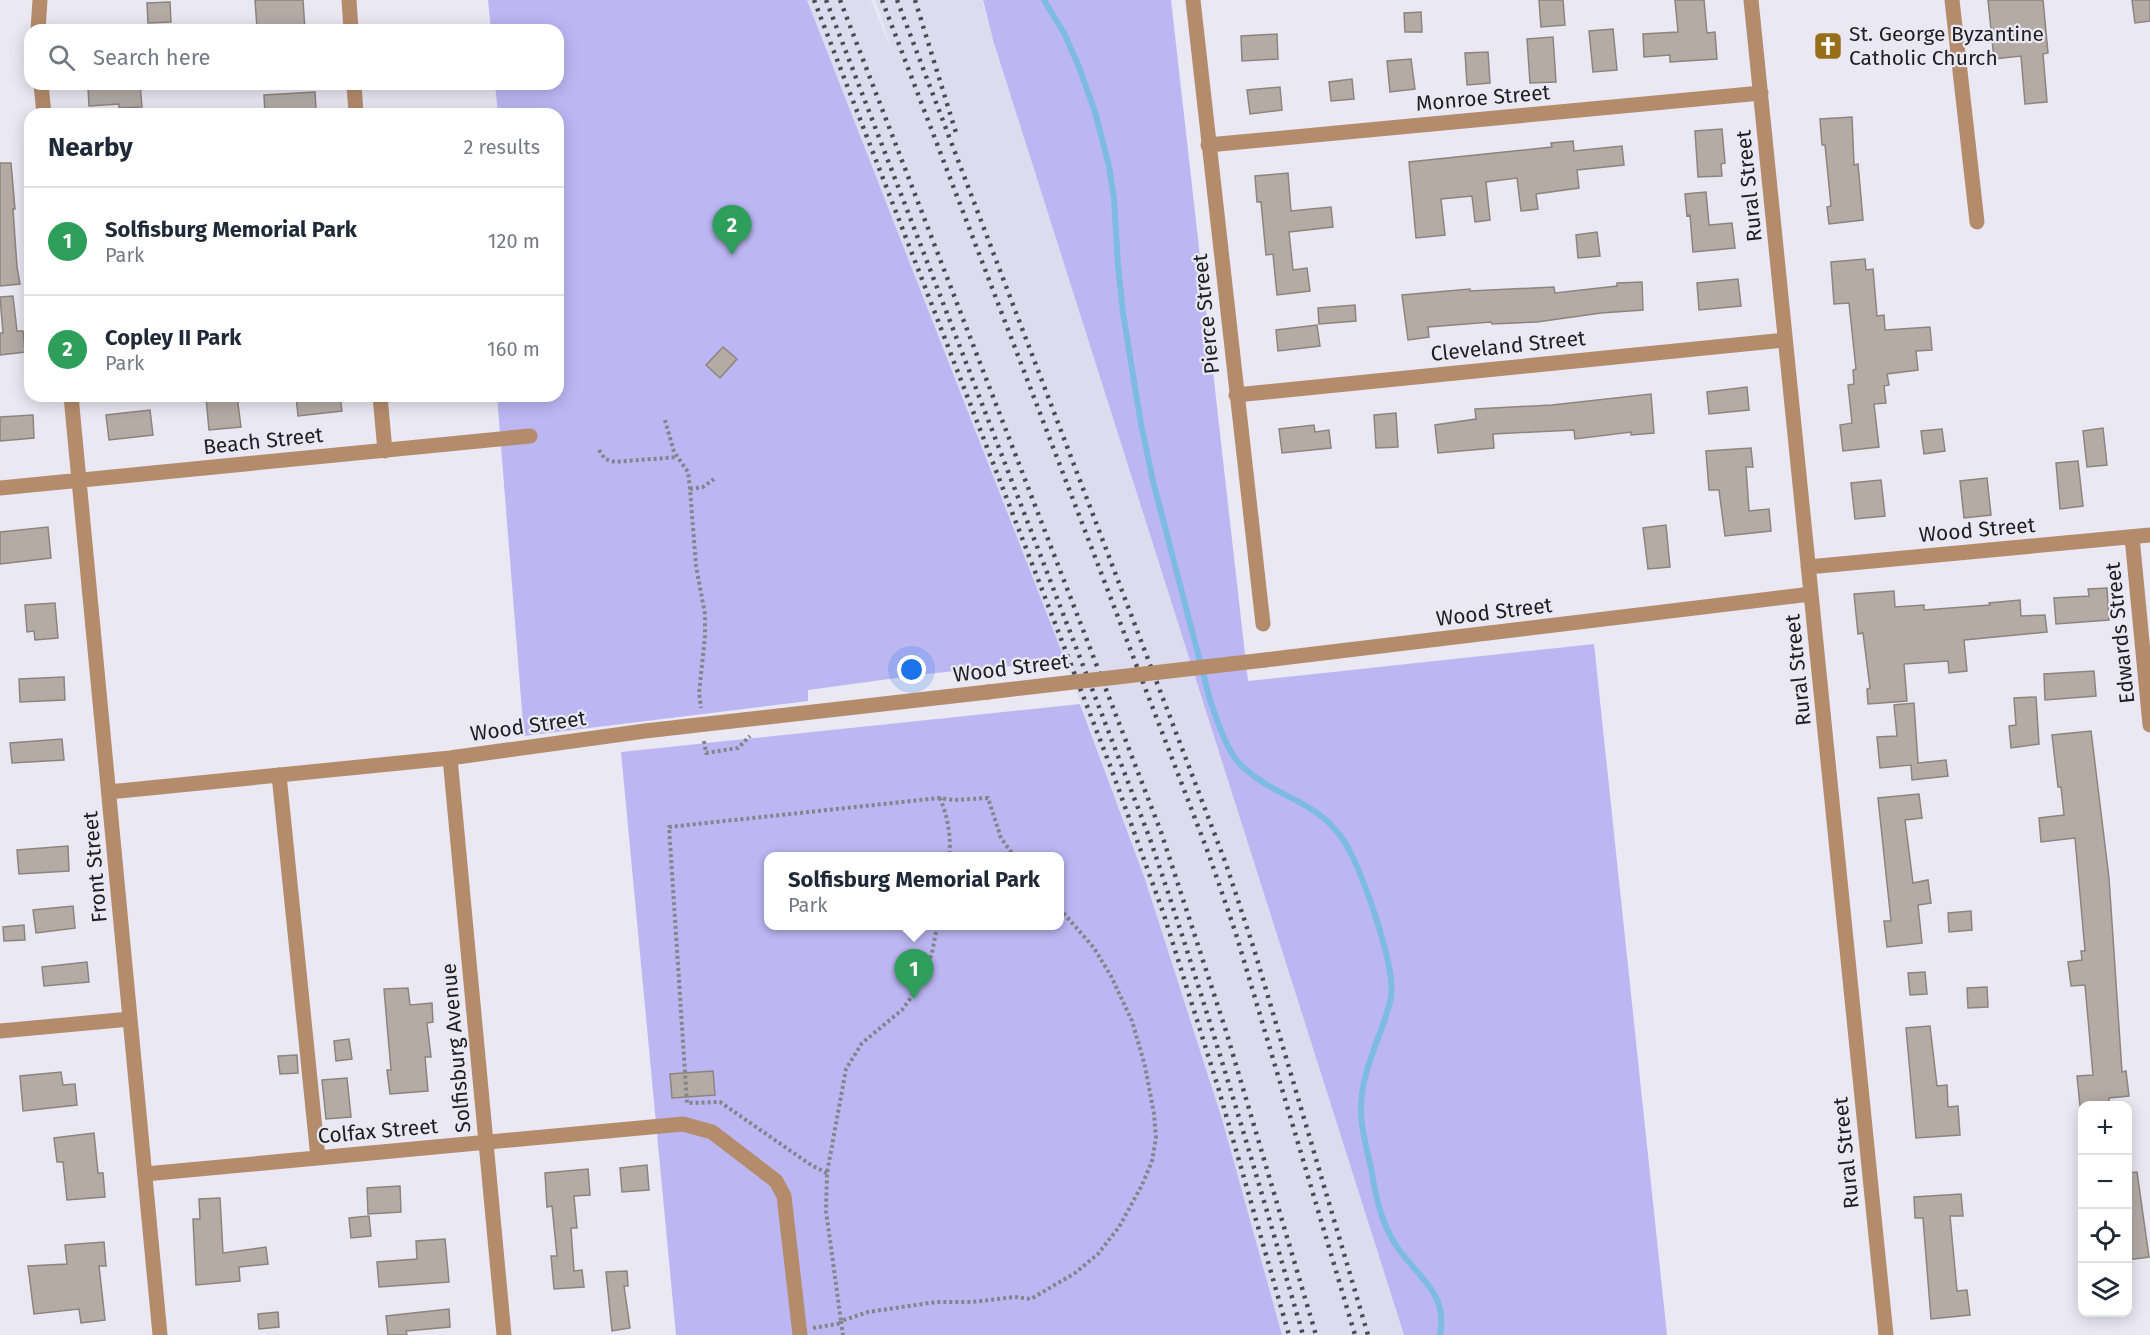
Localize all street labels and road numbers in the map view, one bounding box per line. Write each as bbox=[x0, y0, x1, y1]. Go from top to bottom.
street label: Monroe Street bbox=[1415, 79, 1552, 117]
street label: Rural Street bbox=[1730, 128, 1768, 243]
street label: Pierce Street bbox=[1187, 252, 1225, 375]
street label: Cleveland Street bbox=[1429, 325, 1587, 367]
street label: Beach Street bbox=[202, 422, 325, 460]
street label: Wood Street bbox=[1918, 512, 2037, 548]
street label: Edwards Street bbox=[2100, 561, 2140, 705]
street label: Wood Street bbox=[1434, 592, 1554, 632]
street label: Rural Street bbox=[1779, 612, 1817, 727]
street label: Wood Street bbox=[951, 648, 1071, 688]
street label: Wood Street bbox=[468, 705, 588, 747]
street label: Front Street bbox=[77, 810, 113, 924]
street label: Solfisburg Avenue bbox=[436, 962, 476, 1134]
street label: Rural Street bbox=[1827, 1095, 1865, 1210]
street label: Colfax Street bbox=[317, 1113, 440, 1149]

